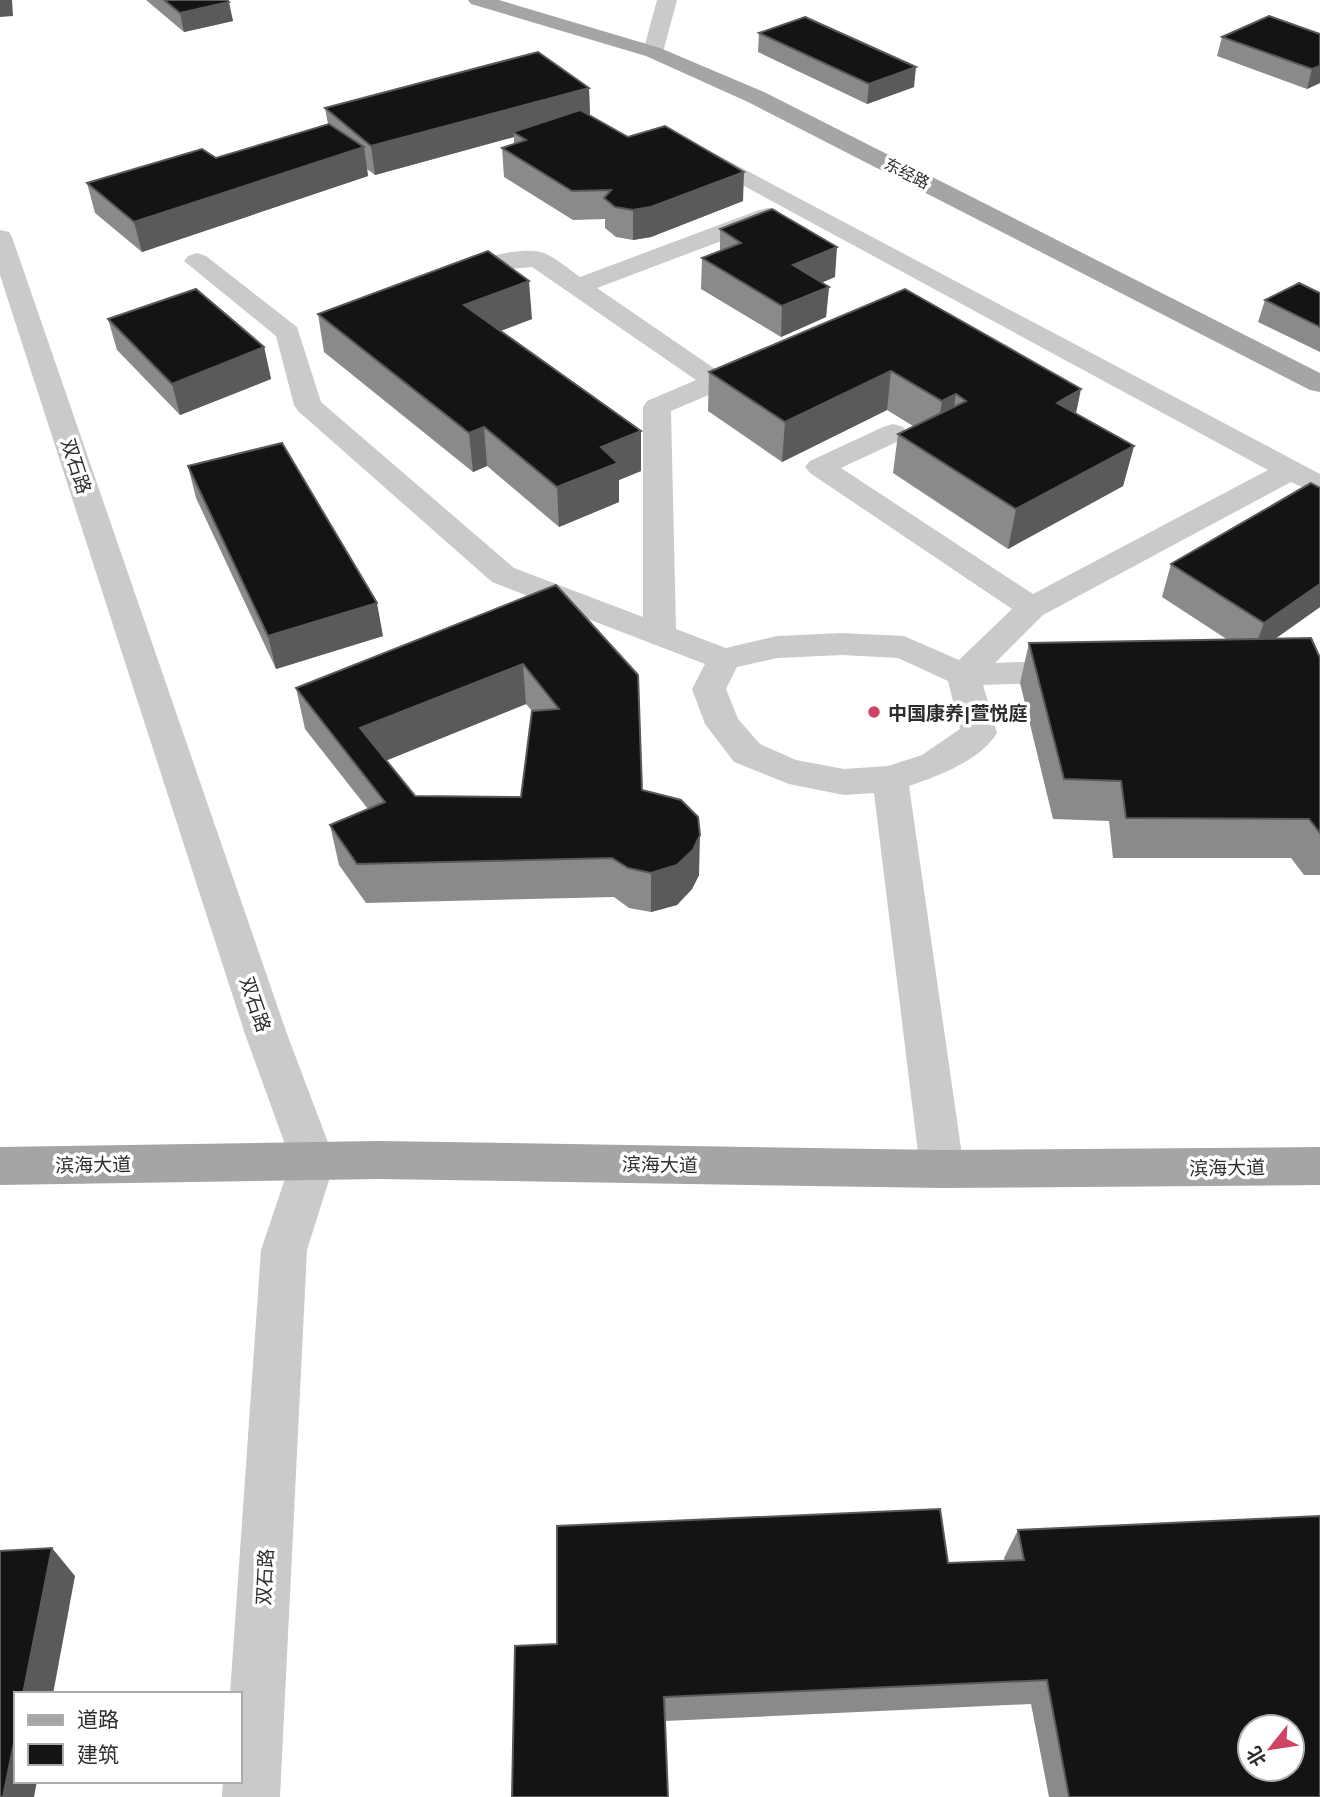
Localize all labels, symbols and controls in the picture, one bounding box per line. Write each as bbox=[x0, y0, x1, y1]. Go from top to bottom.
street label: 东经路 bbox=[881, 153, 933, 193]
street label: 双石路 bbox=[57, 435, 97, 497]
place label: 中国康养|萱悦庭 bbox=[888, 701, 1027, 724]
marker: 中国康养|萱悦庭 bbox=[866, 704, 882, 720]
street label: 双石路 bbox=[236, 973, 276, 1035]
street label: 滨海大道 bbox=[55, 1152, 131, 1176]
street label: 滨海大道 bbox=[622, 1152, 698, 1176]
street label: 滨海大道 bbox=[1189, 1155, 1265, 1179]
street label: 双石路 bbox=[251, 1548, 277, 1606]
legend bbox=[14, 1692, 242, 1783]
text: 道路 bbox=[77, 1706, 119, 1732]
north arrow bbox=[1236, 1713, 1306, 1783]
text: 建筑 bbox=[77, 1741, 119, 1767]
text: 北 bbox=[1241, 1743, 1271, 1771]

